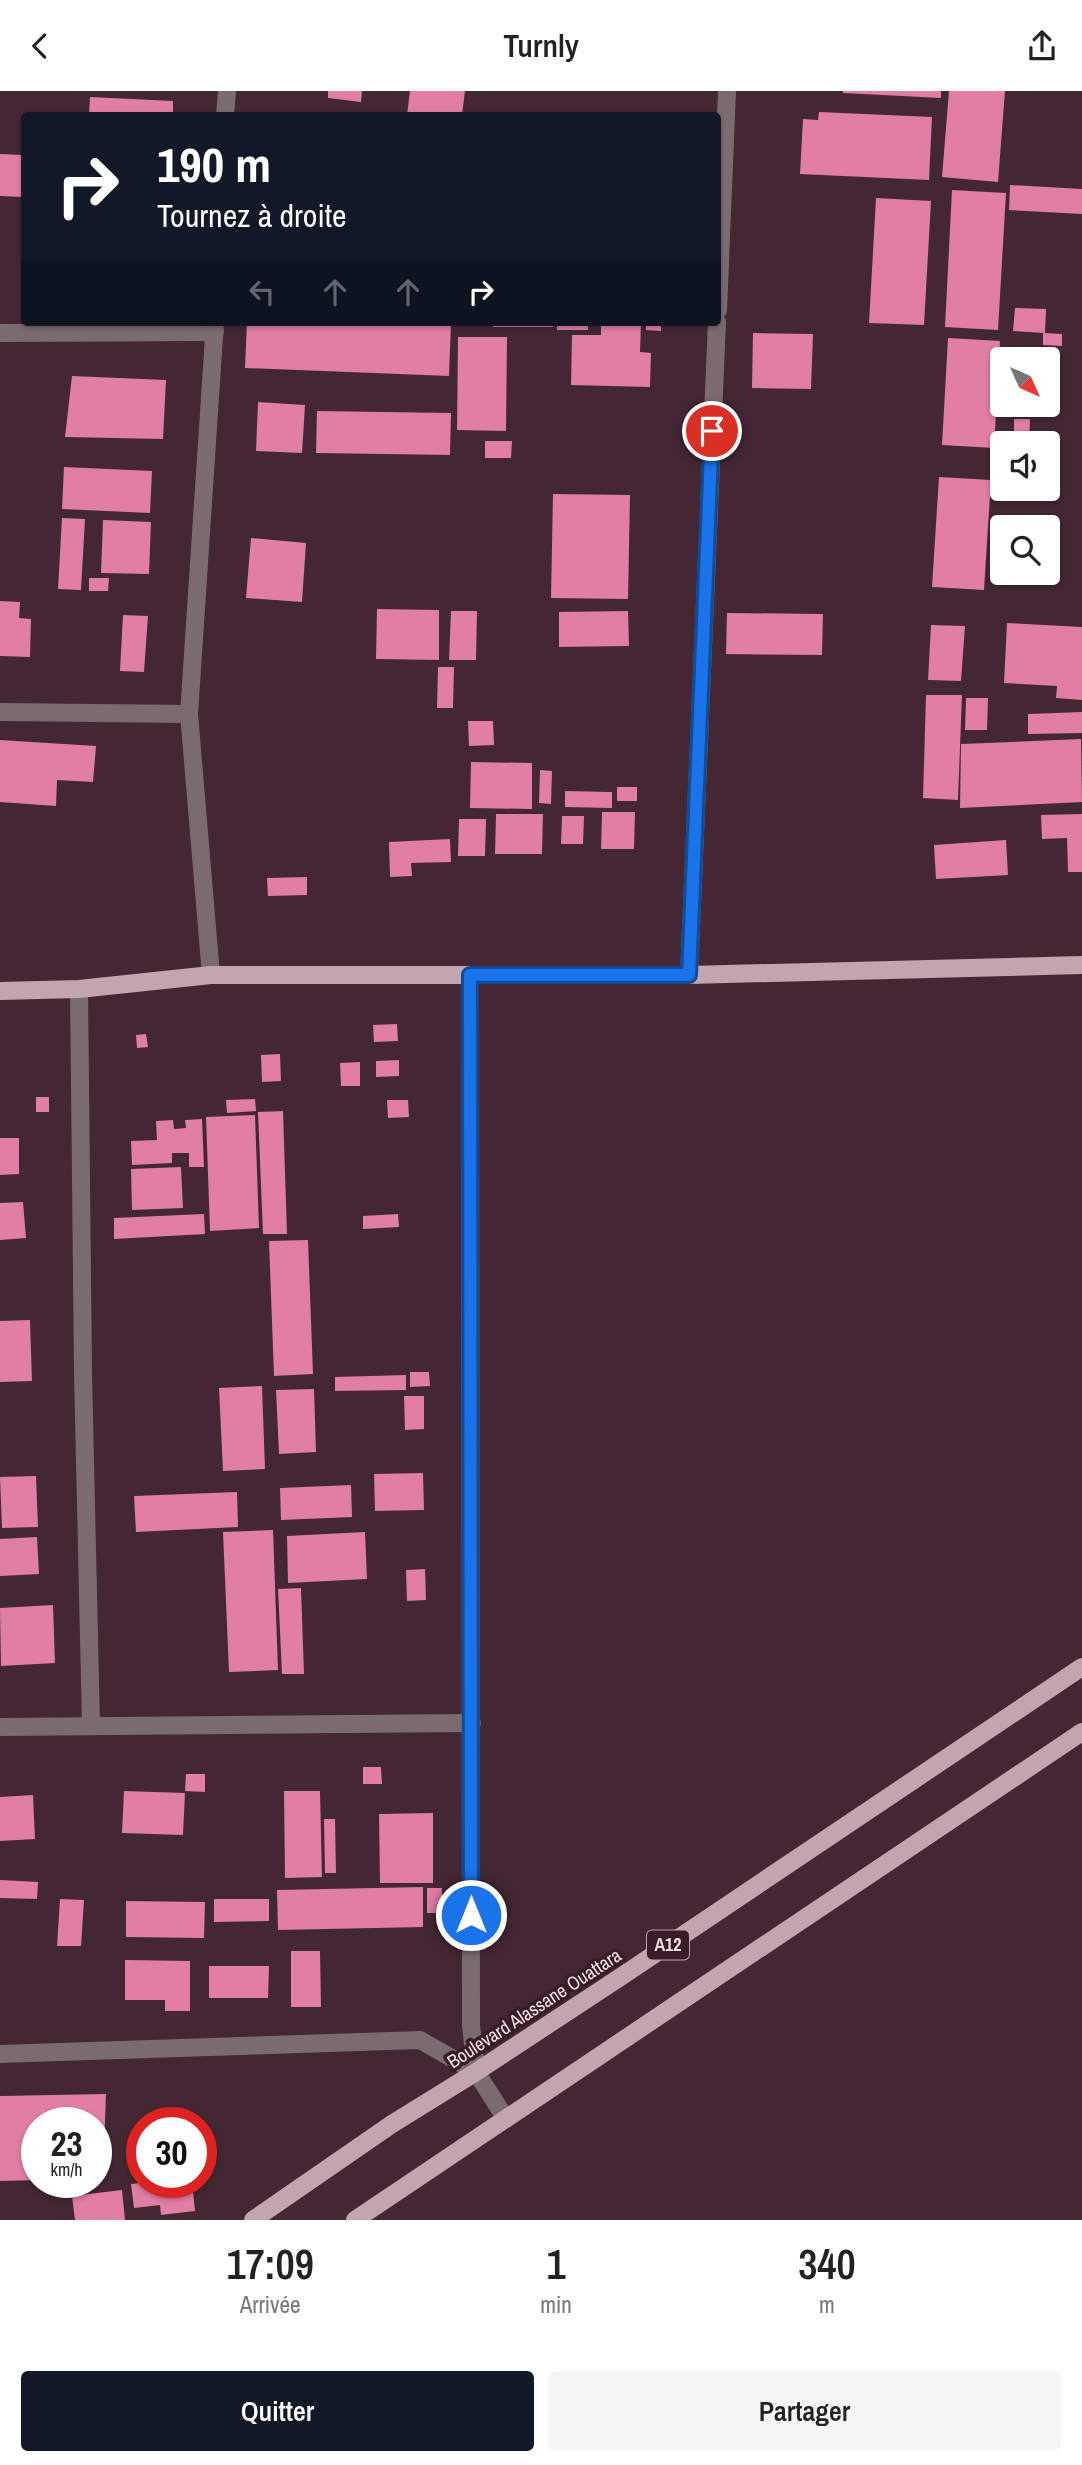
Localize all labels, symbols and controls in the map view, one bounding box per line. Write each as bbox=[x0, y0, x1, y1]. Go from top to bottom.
text: Turnly bbox=[503, 24, 579, 67]
icon: back bbox=[21, 27, 59, 65]
icon: share bbox=[1023, 27, 1061, 65]
text: 190 m bbox=[157, 131, 271, 197]
icon: right bbox=[42, 140, 133, 231]
text: Tournez à droite bbox=[157, 194, 347, 237]
icon: left bbox=[243, 273, 281, 311]
icon: ahead bbox=[316, 273, 354, 311]
icon: ahead bbox=[389, 273, 427, 311]
icon: right bbox=[462, 273, 500, 311]
north arrow bbox=[990, 347, 1060, 417]
map controls bbox=[990, 347, 1060, 585]
pin bbox=[682, 401, 742, 461]
icon: arrive bbox=[693, 412, 731, 450]
button: sound bbox=[990, 431, 1060, 501]
button: search bbox=[990, 515, 1060, 585]
position arrow bbox=[434, 1878, 508, 1952]
road number: A12 bbox=[647, 1931, 689, 1959]
street label: Boulevard Alassane Ouattara bbox=[442, 1942, 626, 2074]
speed limit sign: 30 bbox=[126, 2107, 217, 2198]
text: 23 bbox=[51, 2120, 82, 2167]
text: km/h bbox=[51, 2157, 83, 2182]
text: 17:09 bbox=[226, 2236, 314, 2292]
text: 1 bbox=[546, 2236, 566, 2292]
text: 340 bbox=[798, 2236, 856, 2292]
text: Arrivée bbox=[240, 2289, 301, 2320]
text: min bbox=[540, 2289, 572, 2320]
text: m bbox=[819, 2289, 835, 2320]
button: Quitter bbox=[21, 2371, 534, 2451]
button: Partager bbox=[548, 2371, 1061, 2451]

